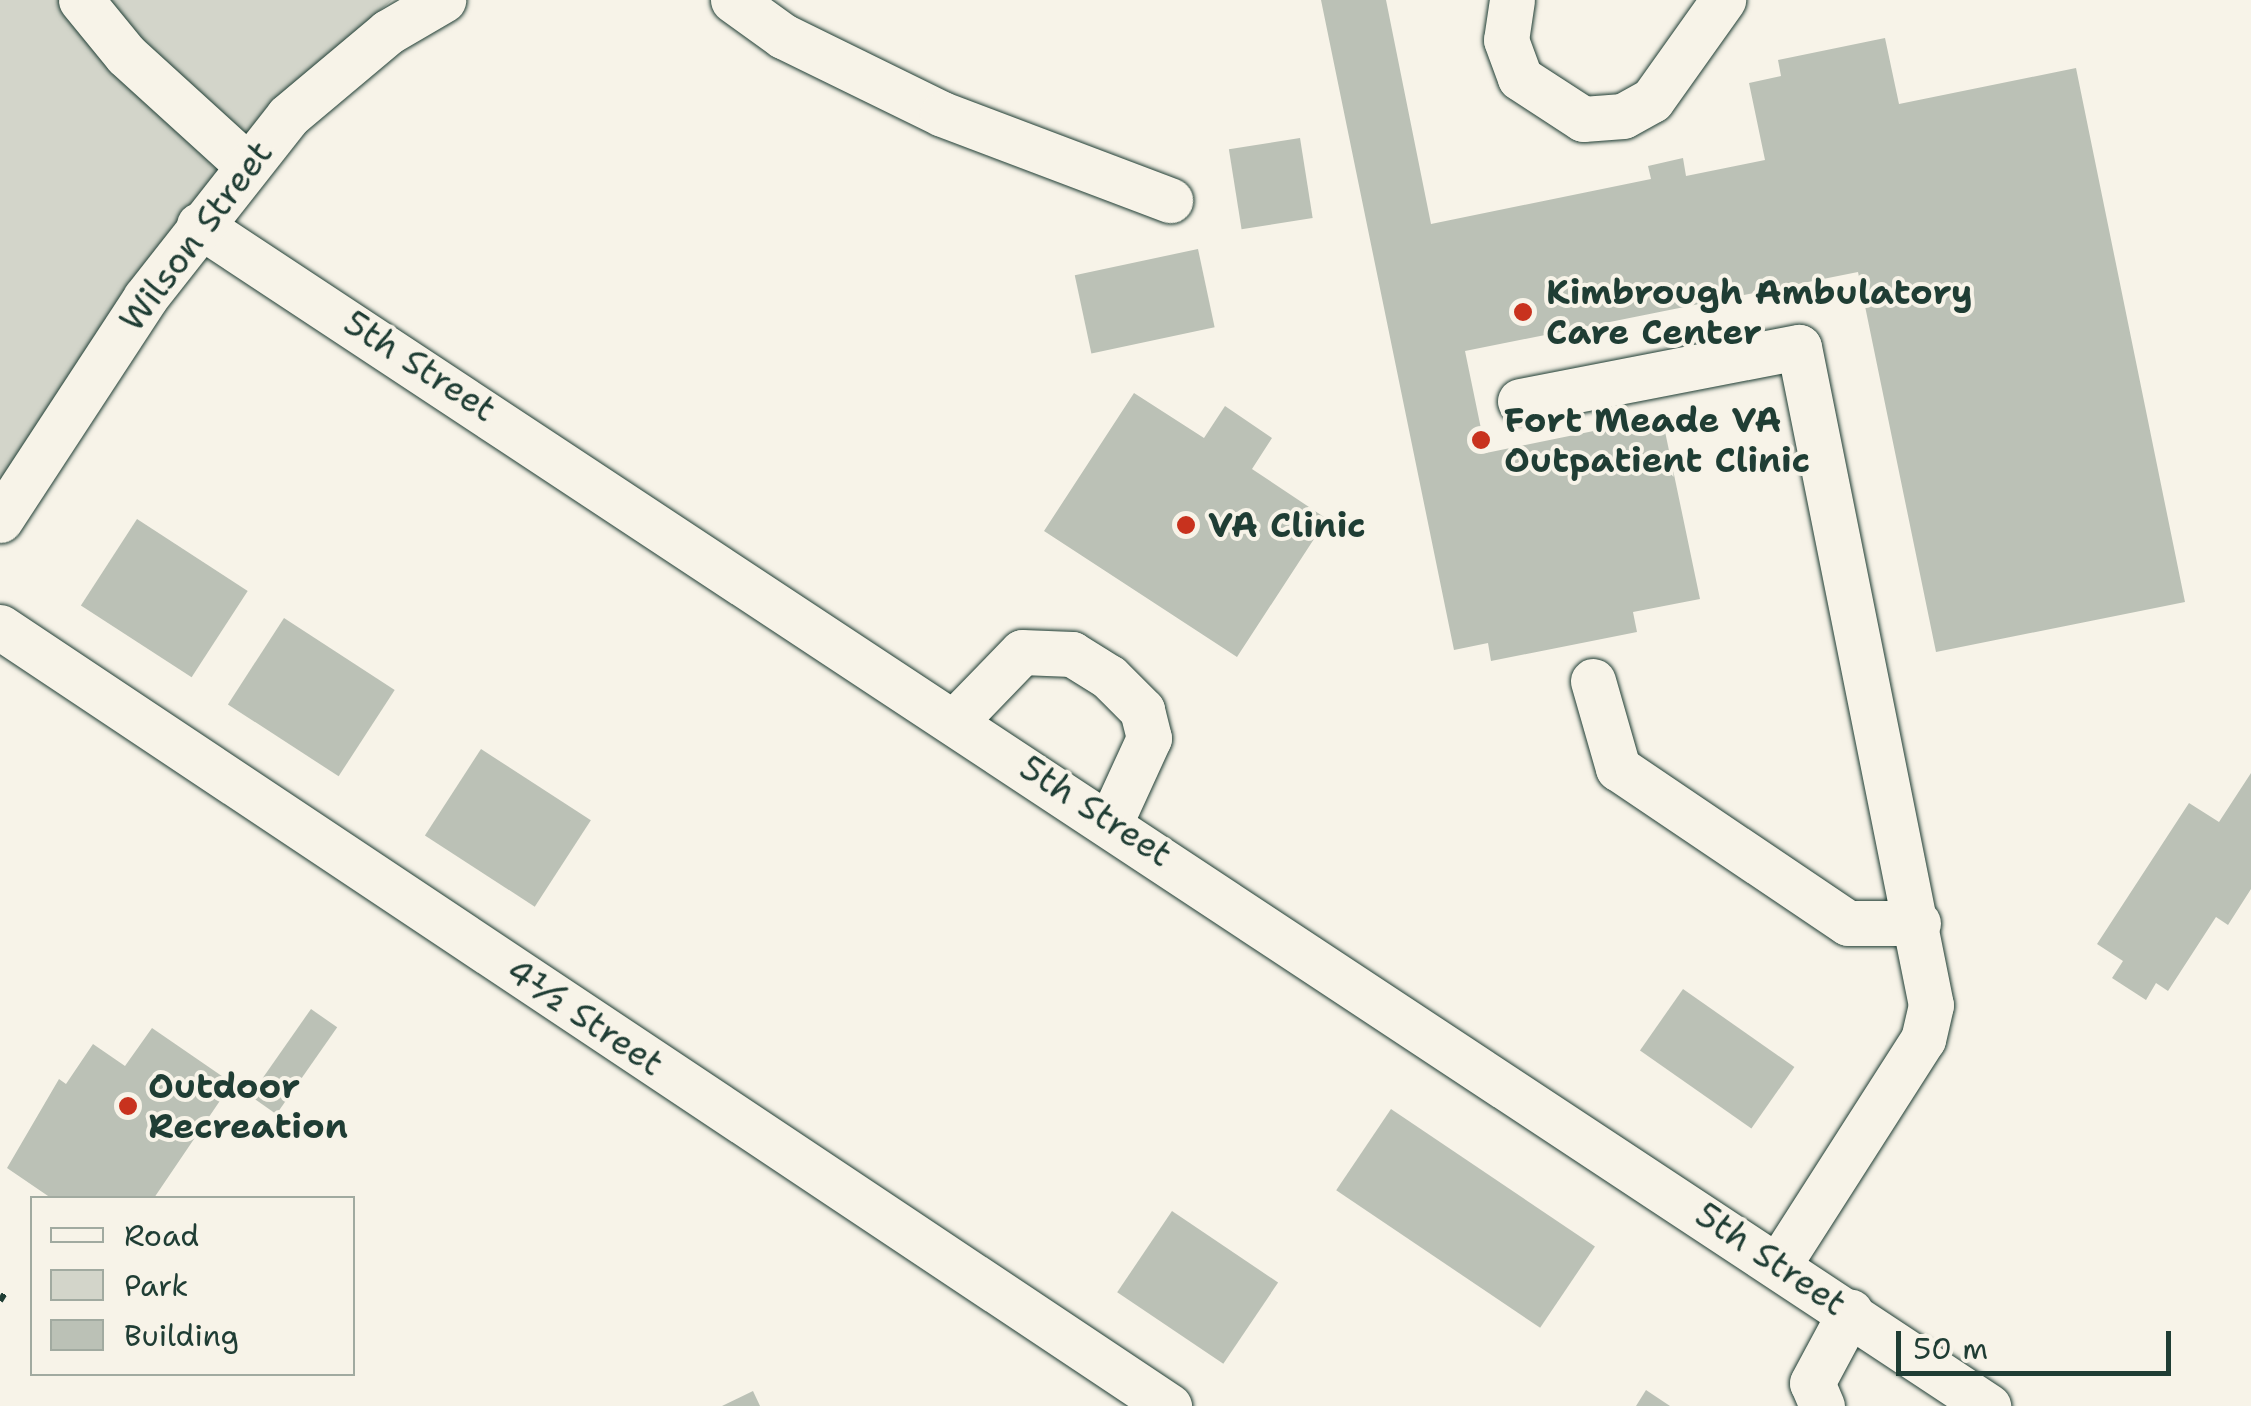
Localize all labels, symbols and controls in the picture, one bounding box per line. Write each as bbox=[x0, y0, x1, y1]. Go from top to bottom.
street label: Wilson Street bbox=[111, 132, 281, 340]
place label: Kimbrough Ambulatory Care Center bbox=[1546, 271, 1973, 353]
marker: Kimbrough Ambulatory Care Center bbox=[1510, 299, 1536, 325]
street label: 5th Street bbox=[336, 301, 504, 431]
place label: Fort Meade VA Outpatient Clinic bbox=[1504, 399, 1810, 481]
marker: Fort Meade VA Outpatient Clinic bbox=[1468, 427, 1494, 453]
place label: VA Clinic bbox=[1208, 504, 1366, 546]
marker: VA Clinic bbox=[1173, 512, 1199, 538]
street label: 5th Street bbox=[1012, 746, 1180, 876]
street label: 4½ Street bbox=[499, 949, 671, 1085]
place label: Outdoor Recreation bbox=[148, 1065, 348, 1147]
marker: Outdoor Recreation bbox=[117, 1095, 139, 1117]
street label: 5th Street bbox=[1688, 1193, 1854, 1325]
legend bbox=[30, 1196, 355, 1376]
text: Road bbox=[124, 1215, 199, 1256]
text: Park bbox=[124, 1265, 188, 1306]
scale bar bbox=[1901, 1311, 2176, 1373]
text: Building bbox=[124, 1315, 239, 1356]
text: 50 m bbox=[1913, 1328, 1988, 1369]

